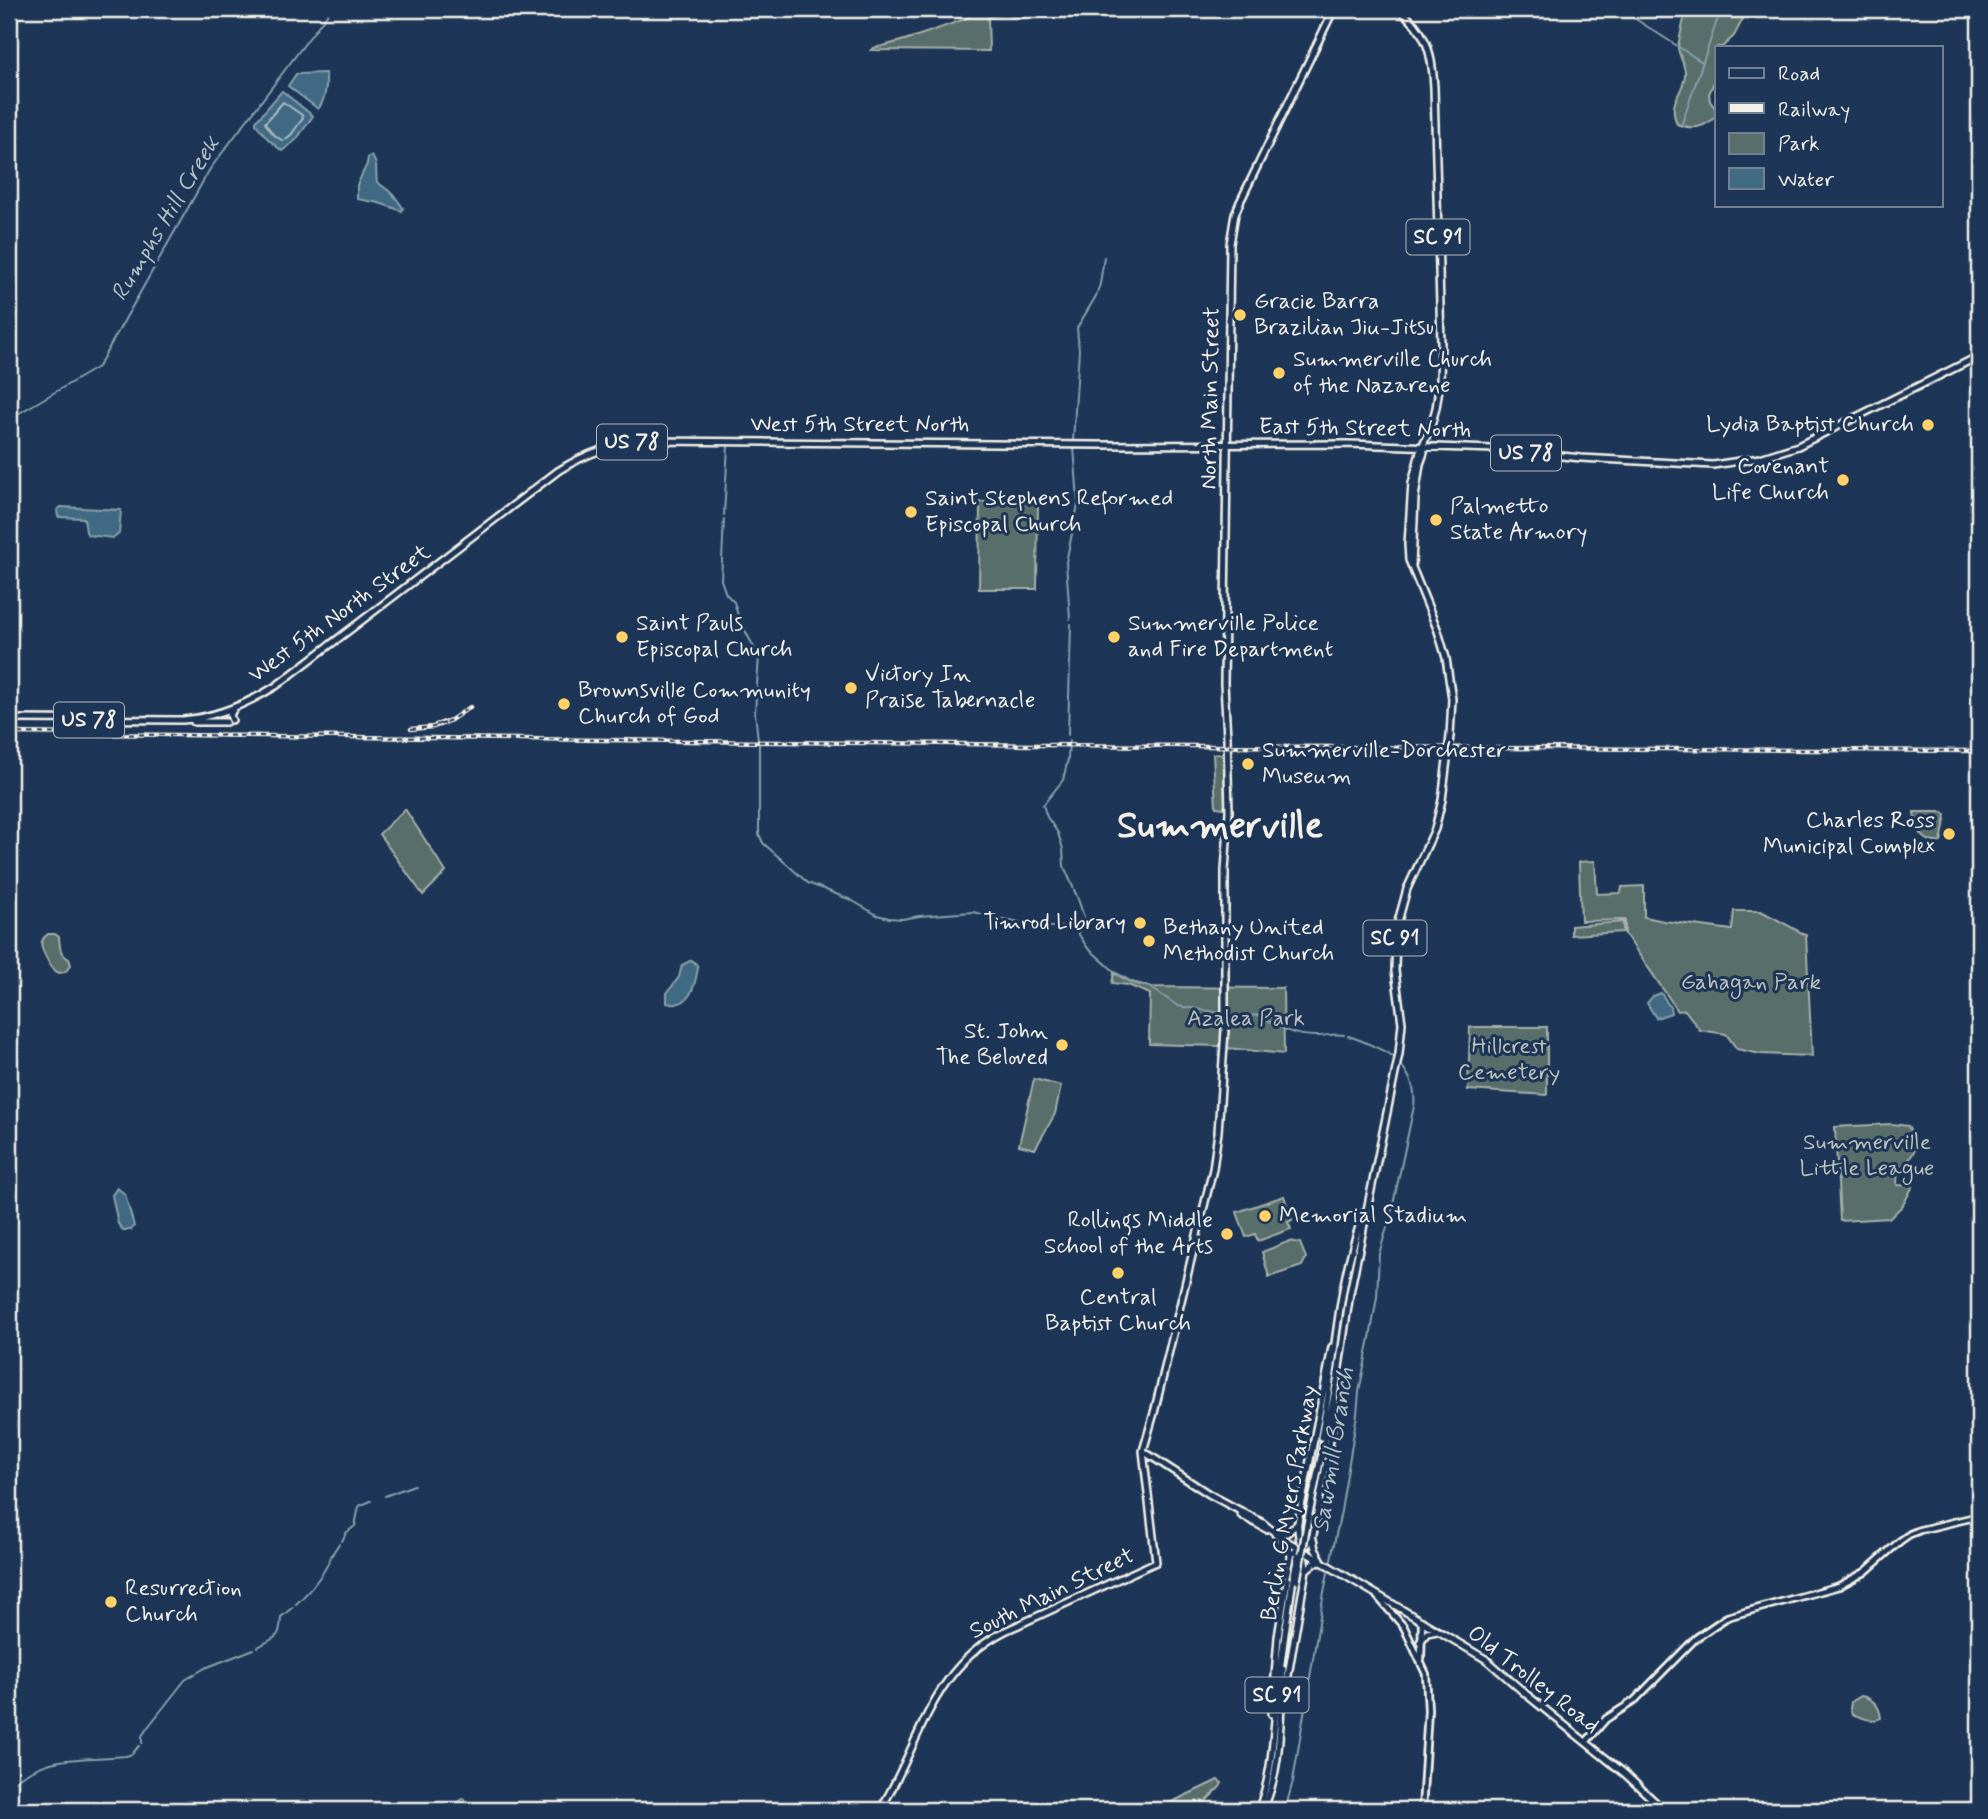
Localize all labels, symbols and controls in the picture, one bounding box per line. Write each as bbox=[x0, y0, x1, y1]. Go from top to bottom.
legend bbox=[1715, 46, 1942, 206]
text: Road bbox=[1778, 60, 1820, 88]
text: Railway bbox=[1778, 96, 1850, 124]
water label: Rumphs Hill Creek bbox=[104, 130, 228, 307]
text: Park bbox=[1778, 130, 1820, 158]
text: Water bbox=[1778, 166, 1834, 194]
road number: SC 91 bbox=[1406, 219, 1470, 254]
place label: Gracie Barra Brazilian Jiu-Jitsu bbox=[1254, 287, 1434, 343]
street label: North Main Street bbox=[1194, 306, 1228, 490]
marker: Gracie Barra Brazilian Jiu-Jitsu bbox=[1232, 307, 1248, 323]
place label: Summerville Church of the Nazarene bbox=[1293, 345, 1492, 401]
marker: Summerville Church of the Nazarene bbox=[1271, 365, 1287, 381]
street label: West 5th Street North bbox=[751, 410, 969, 440]
place label: Lydia Baptist Church bbox=[1706, 410, 1914, 440]
street label: East 5th Street North bbox=[1259, 412, 1471, 446]
marker: Lydia Baptist Church bbox=[1920, 417, 1936, 433]
road number: US 78 bbox=[597, 424, 667, 460]
road number: US 78 bbox=[1491, 435, 1561, 470]
place label: Covenant Life Church bbox=[1712, 452, 1829, 508]
marker: Covenant Life Church bbox=[1835, 472, 1851, 488]
place label: Saint Stephens Reformed Episcopal Church bbox=[925, 484, 1173, 540]
place label: Palmetto State Armory bbox=[1450, 492, 1587, 548]
marker: Saint Stephens Reformed Episcopal Church bbox=[903, 504, 919, 520]
marker: Palmetto State Armory bbox=[1428, 512, 1444, 528]
street label: West 5th North Street bbox=[243, 537, 437, 690]
place label: Saint Pauls Episcopal Church bbox=[636, 609, 793, 665]
place label: Summerville Police and Fire Department bbox=[1128, 609, 1333, 665]
marker: Saint Pauls Episcopal Church bbox=[614, 629, 630, 645]
marker: Summerville Police and Fire Department bbox=[1106, 629, 1122, 645]
place label: Victory In Praise Tabernacle bbox=[865, 660, 1035, 716]
place label: Brownsville Community Church of God bbox=[578, 676, 811, 732]
marker: Victory In Praise Tabernacle bbox=[843, 680, 859, 696]
marker: Brownsville Community Church of God bbox=[556, 696, 572, 712]
road number: US 78 bbox=[54, 702, 124, 738]
place label: Summerville-Dorchester Museum bbox=[1262, 736, 1506, 792]
marker: Summerville-Dorchester Museum bbox=[1240, 756, 1256, 772]
district label: Summerville bbox=[1117, 803, 1323, 851]
place label: Charles Ross Municipal Complex bbox=[1763, 806, 1935, 862]
marker: Charles Ross Municipal Complex bbox=[1941, 826, 1957, 842]
place label: Timrod Library bbox=[983, 908, 1126, 938]
place label: Bethany United Methodist Church bbox=[1163, 913, 1334, 969]
marker: Timrod Library bbox=[1132, 915, 1148, 931]
road number: SC 91 bbox=[1364, 920, 1426, 956]
marker: Bethany United Methodist Church bbox=[1141, 933, 1157, 949]
park label: Gahagan Park bbox=[1681, 968, 1821, 1000]
park label: Azalea Park bbox=[1187, 1004, 1305, 1034]
place label: St. John The Beloved bbox=[936, 1017, 1048, 1073]
park label: Hillcrest Cemetery bbox=[1458, 1032, 1560, 1088]
marker: St. John The Beloved bbox=[1054, 1037, 1070, 1053]
park label: Summerville Little League bbox=[1800, 1128, 1934, 1186]
place label: Memorial Stadium bbox=[1279, 1201, 1467, 1231]
place label: Rollings Middle School of the Arts bbox=[1044, 1206, 1213, 1262]
marker: Memorial Stadium bbox=[1257, 1208, 1273, 1224]
marker: Rollings Middle School of the Arts bbox=[1219, 1226, 1235, 1242]
marker: Central Baptist Church bbox=[1110, 1265, 1126, 1281]
place label: Central Baptist Church bbox=[1045, 1283, 1191, 1339]
water label: Sawmill Branch bbox=[1306, 1365, 1362, 1535]
street label: Berlin G Myers Parkway bbox=[1254, 1383, 1326, 1623]
street label: South Main Street bbox=[965, 1541, 1139, 1647]
place label: Resurrection Church bbox=[125, 1574, 242, 1630]
marker: Resurrection Church bbox=[103, 1594, 119, 1610]
street label: Old Trolley Road bbox=[1461, 1619, 1605, 1741]
road number: SC 91 bbox=[1246, 1678, 1308, 1712]

